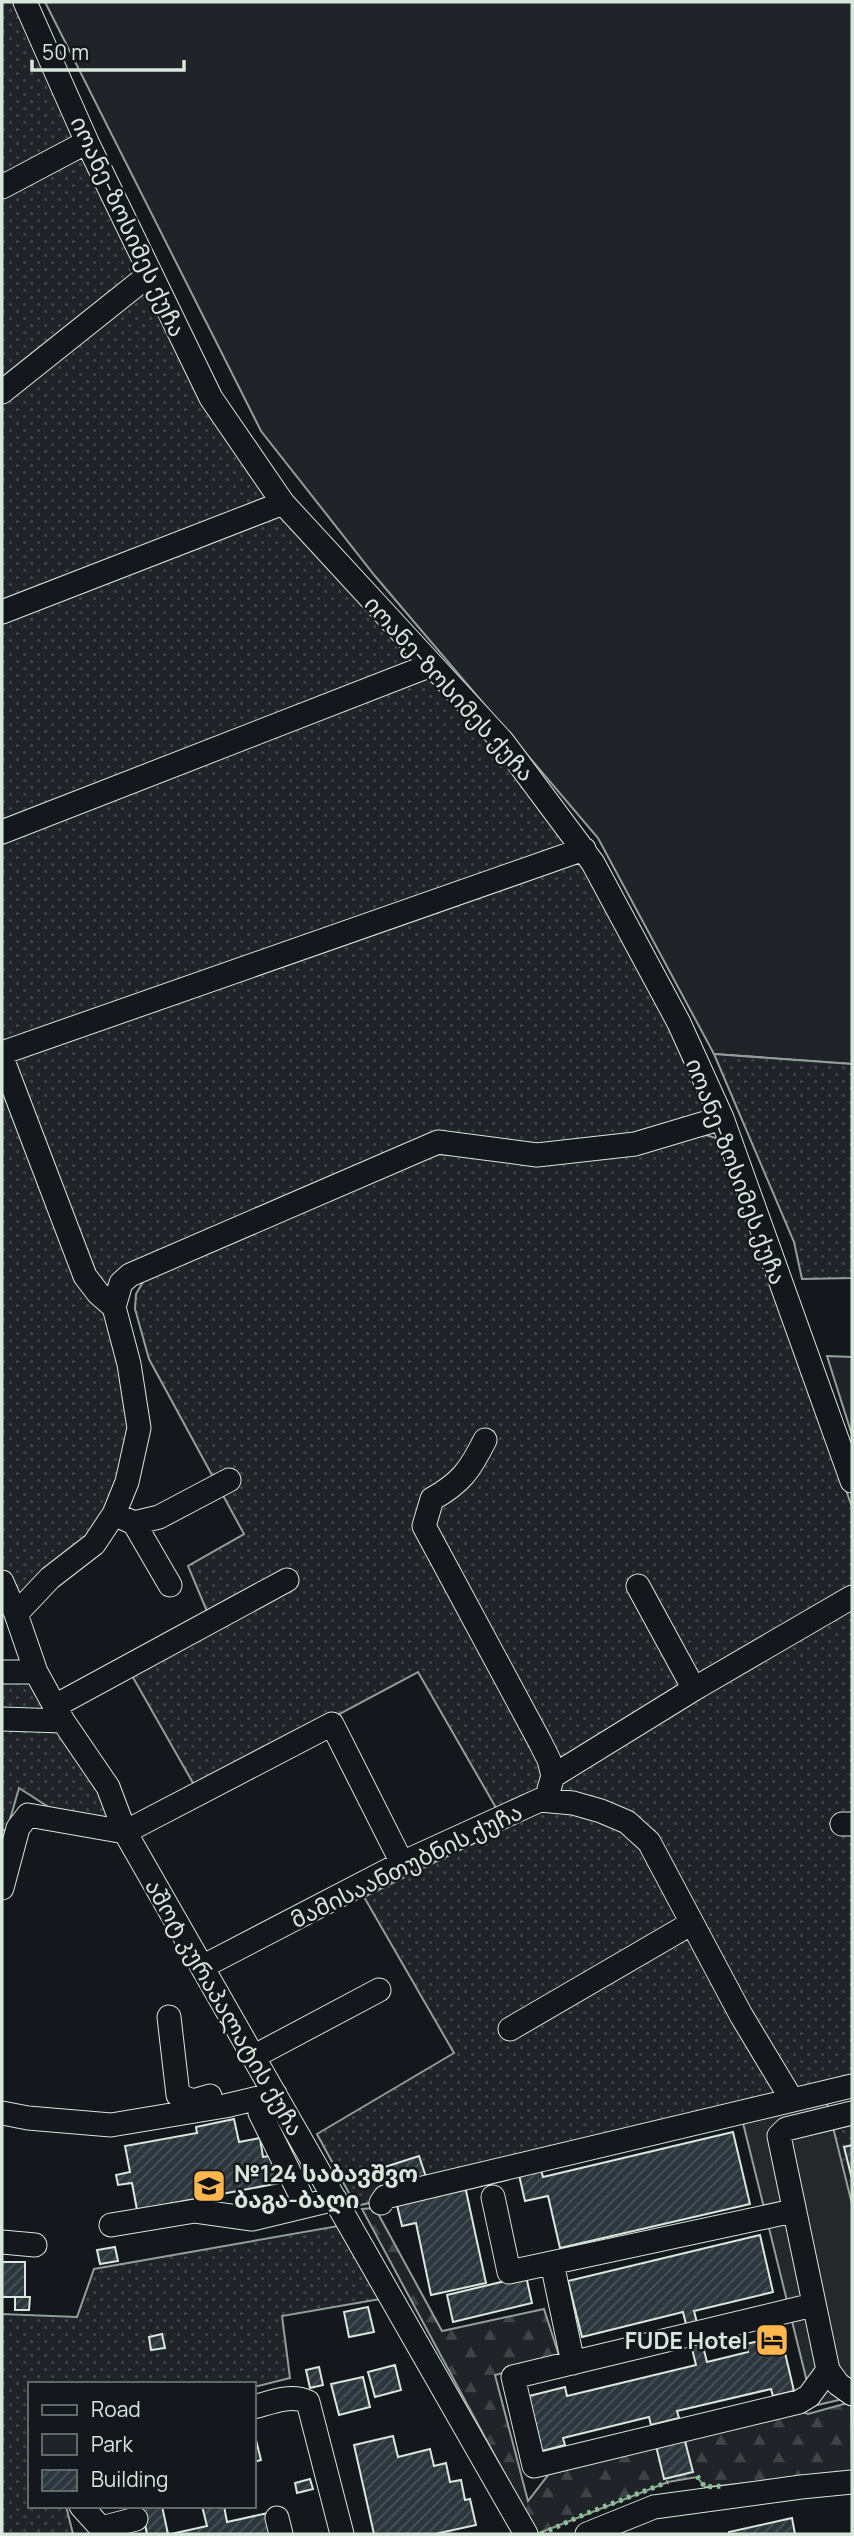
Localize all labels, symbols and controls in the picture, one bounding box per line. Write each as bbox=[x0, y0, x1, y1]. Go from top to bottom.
scale bar bbox=[32, 28, 184, 72]
text: 50 m bbox=[42, 38, 89, 66]
street label: იოანე-ზოსიმეს ქუჩა bbox=[64, 110, 194, 342]
street label: იოანე-ზოსიმეს ქუჩა bbox=[358, 588, 542, 788]
street label: იოანე-ზოსიმეს ქუჩა bbox=[679, 1053, 795, 1289]
street label: მამისაანთუბნის ქუჩა bbox=[285, 1795, 527, 1935]
street label: აშოტ კურაპალატის ქუჩა bbox=[138, 1873, 312, 2141]
place label: №124 საბავშვო ბაგა-ბაღი bbox=[234, 2157, 418, 2215]
school or university icon: №124 საბავშვო ბაგა-ბაღი bbox=[190, 2167, 228, 2205]
hotel icon: FUDE Hotel bbox=[753, 2321, 791, 2359]
place label: FUDE Hotel bbox=[625, 2324, 748, 2356]
legend bbox=[28, 2382, 256, 2508]
text: Road bbox=[91, 2395, 141, 2423]
text: Park bbox=[91, 2430, 133, 2458]
text: Building bbox=[91, 2465, 168, 2493]

